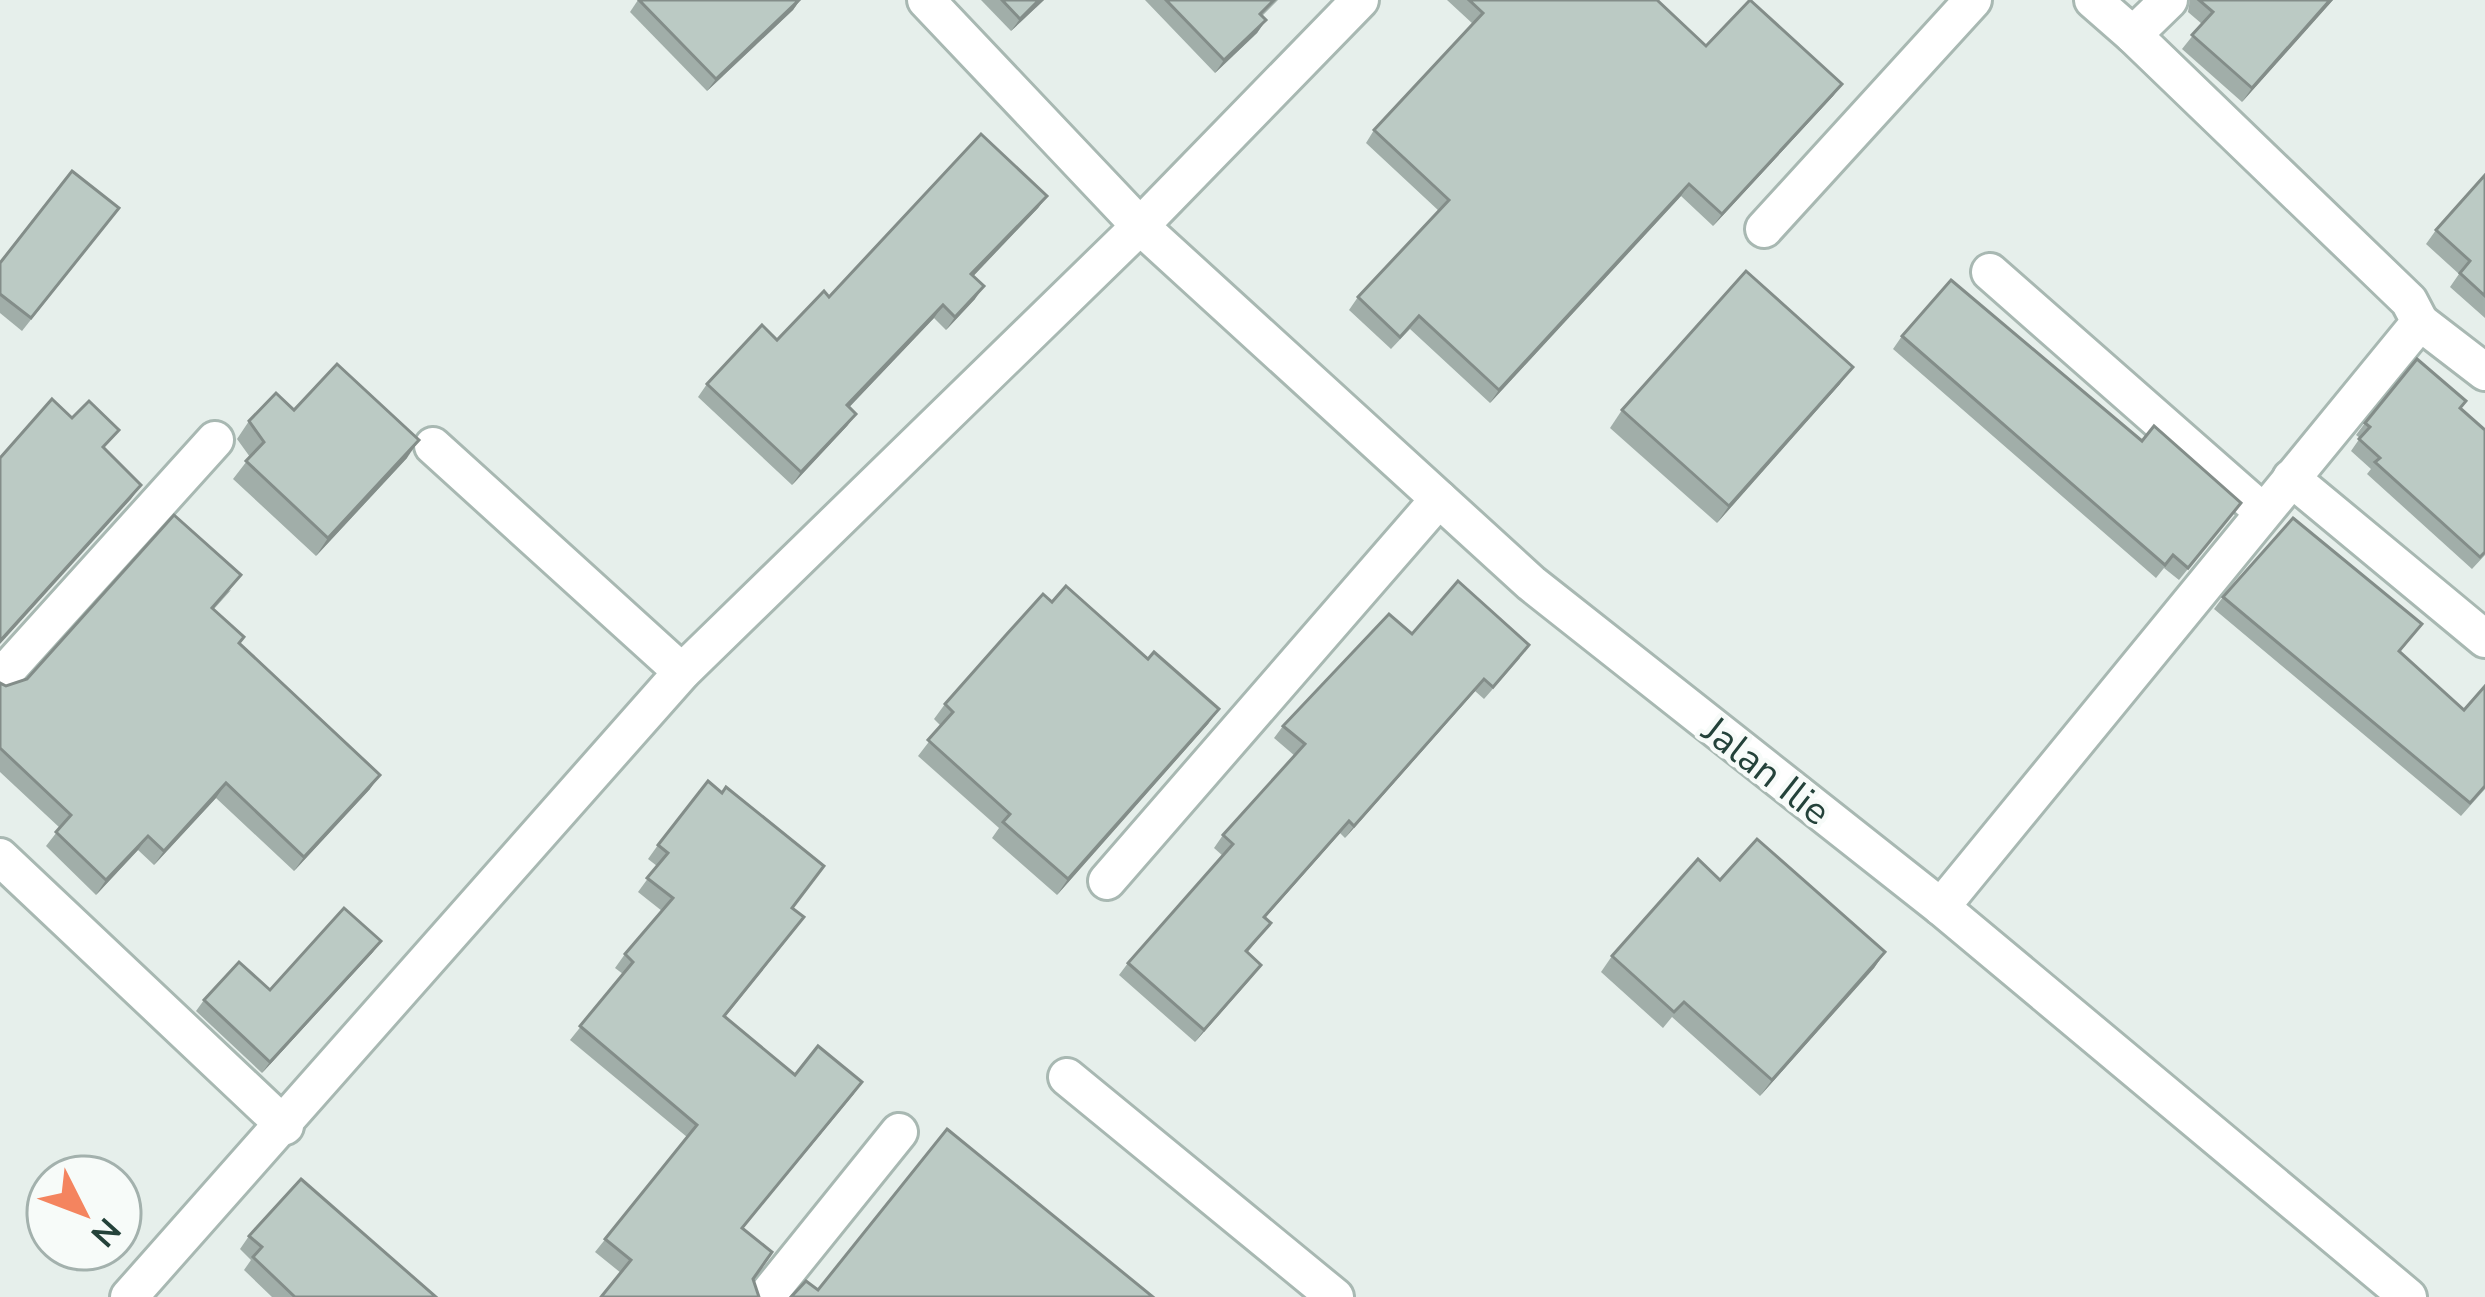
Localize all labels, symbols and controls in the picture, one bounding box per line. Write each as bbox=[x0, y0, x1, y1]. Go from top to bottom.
street label: Jalan Ilie bbox=[1690, 704, 1841, 838]
north arrow bbox=[24, 1153, 144, 1273]
text: N bbox=[80, 1208, 130, 1256]

